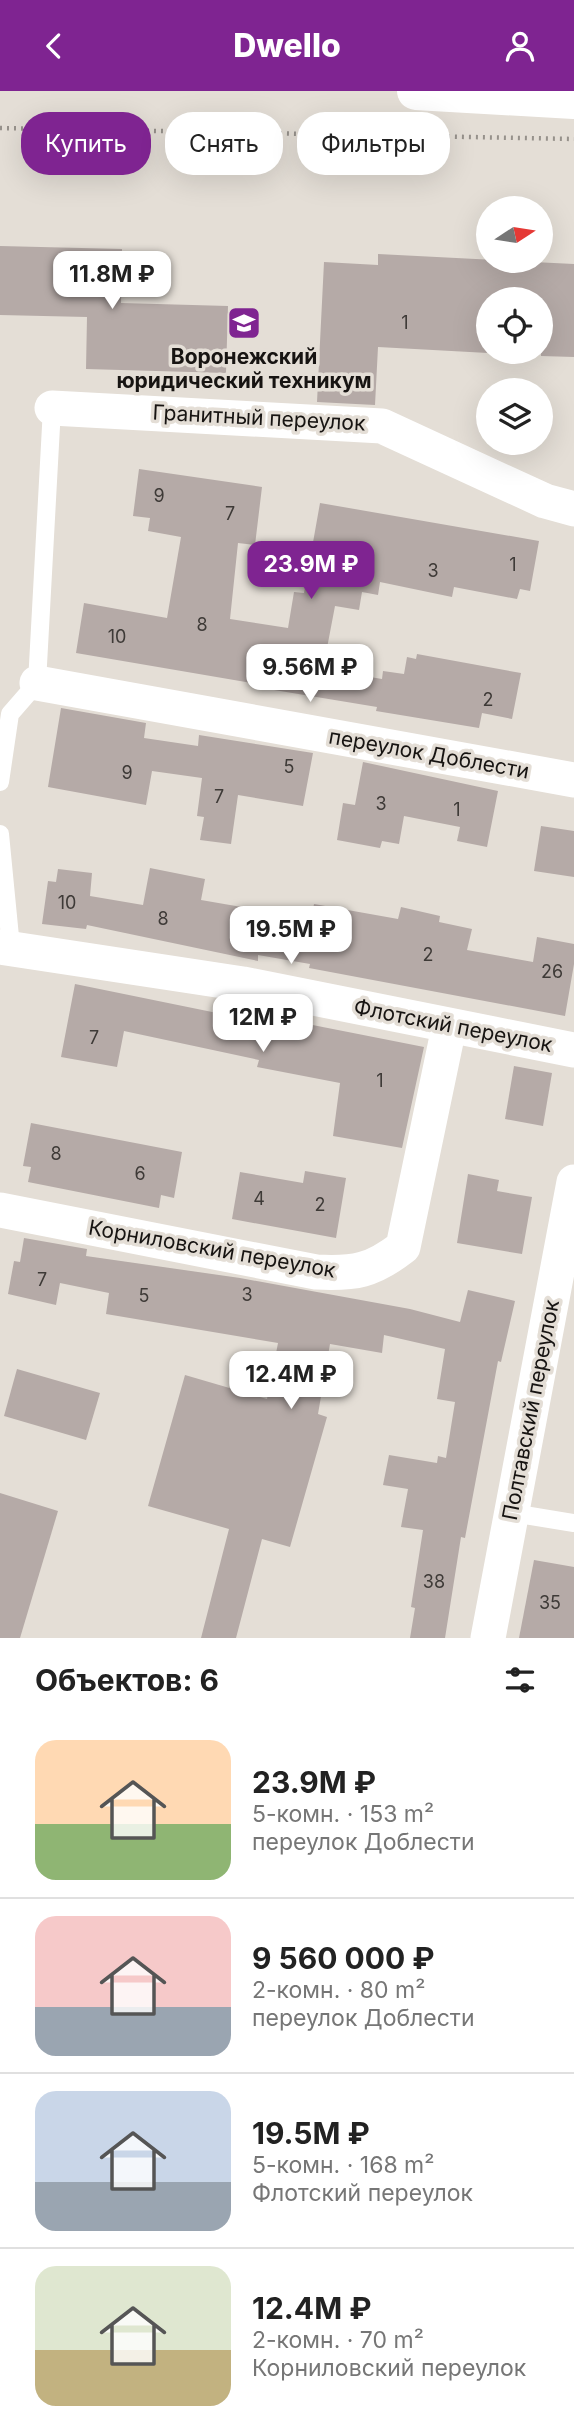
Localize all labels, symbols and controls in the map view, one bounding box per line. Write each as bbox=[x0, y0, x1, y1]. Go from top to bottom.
text: Dwello bbox=[233, 26, 341, 65]
icon: back bbox=[35, 27, 73, 65]
icon: person bbox=[501, 27, 539, 65]
chip: Купить bbox=[21, 112, 151, 175]
chip: Снять bbox=[165, 112, 283, 175]
chip: Фильтры bbox=[297, 112, 450, 175]
north arrow bbox=[476, 196, 553, 273]
map controls bbox=[476, 196, 553, 455]
pin: 11.8M ₽ bbox=[47, 251, 177, 311]
text: 11.8M ₽ bbox=[69, 260, 155, 288]
button: locate bbox=[476, 287, 553, 364]
school or university icon: Воронежский юридический техникум bbox=[225, 304, 263, 342]
house number: 1 bbox=[401, 312, 409, 333]
place label: Воронежский юридический техникум bbox=[116, 344, 372, 393]
button: layers bbox=[476, 378, 553, 455]
street label: Гранитный переулок bbox=[152, 399, 367, 436]
house number: 9 bbox=[153, 485, 165, 506]
house number: 7 bbox=[225, 503, 235, 524]
pin: 23.9M ₽ bbox=[246, 541, 376, 601]
text: 23.9M ₽ bbox=[263, 550, 359, 578]
house number: 1 bbox=[509, 554, 517, 575]
house number: 3 bbox=[427, 560, 439, 581]
house number: 8 bbox=[196, 614, 208, 635]
house number: 10 bbox=[108, 626, 126, 647]
pin: 9.56M ₽ bbox=[245, 645, 375, 704]
text: 9.56M ₽ bbox=[262, 653, 358, 681]
house number: 2 bbox=[483, 689, 493, 710]
street label: переулок Доблести bbox=[327, 724, 531, 783]
house number: 5 bbox=[284, 756, 294, 777]
house number: 9 bbox=[121, 762, 133, 783]
house number: 7 bbox=[214, 786, 224, 807]
house number: 3 bbox=[375, 793, 387, 814]
house number: 1 bbox=[453, 799, 461, 820]
house number: 10 bbox=[58, 892, 76, 913]
pin: 19.5M ₽ bbox=[226, 907, 356, 966]
house number: 8 bbox=[157, 908, 169, 929]
text: 19.5M ₽ bbox=[246, 915, 336, 943]
house number: 2 bbox=[423, 944, 433, 965]
house number: 26 bbox=[541, 961, 563, 982]
street label: Флотский переулок bbox=[352, 994, 555, 1057]
pin: 12M ₽ bbox=[214, 995, 312, 1054]
text: 12M ₽ bbox=[229, 1003, 297, 1031]
house number: 7 bbox=[89, 1027, 99, 1048]
house number: 1 bbox=[376, 1070, 384, 1091]
house number: 8 bbox=[50, 1143, 62, 1164]
house number: 6 bbox=[134, 1163, 146, 1184]
house number: 4 bbox=[253, 1188, 265, 1209]
house number: 2 bbox=[315, 1194, 325, 1215]
street label: Корниловский переулок bbox=[87, 1214, 338, 1283]
house number: 7 bbox=[37, 1269, 47, 1290]
house number: 3 bbox=[241, 1284, 253, 1305]
house number: 5 bbox=[139, 1285, 149, 1306]
street label: Полтавский переулок bbox=[497, 1297, 564, 1522]
pin: 12.4M ₽ bbox=[226, 1351, 356, 1411]
text: 12.4M ₽ bbox=[245, 1360, 337, 1388]
house number: 38 bbox=[423, 1571, 445, 1592]
house number: 35 bbox=[539, 1592, 561, 1613]
icon: filters bbox=[501, 1661, 539, 1699]
text: Объектов: 6 bbox=[35, 1662, 219, 1698]
text: 23.9M ₽ bbox=[252, 1764, 376, 1800]
icon: home bbox=[91, 1768, 175, 1852]
text: 5-комн. · 153 m² bbox=[252, 1800, 434, 1828]
text: переулок Доблести bbox=[252, 1828, 475, 1856]
text: 9 560 000 ₽ bbox=[252, 1940, 435, 1976]
icon: home bbox=[91, 1944, 175, 2028]
text: 2-комн. · 80 m² bbox=[252, 1976, 425, 2004]
text: переулок Доблести bbox=[252, 2004, 475, 2032]
text: 19.5M ₽ bbox=[252, 2115, 370, 2151]
icon: home bbox=[91, 2119, 175, 2203]
text: 5-комн. · 168 m² bbox=[252, 2151, 434, 2179]
text: Флотский переулок bbox=[252, 2179, 473, 2207]
text: 12.4M ₽ bbox=[252, 2290, 371, 2326]
icon: home bbox=[91, 2294, 175, 2378]
text: 2-комн. · 70 m² bbox=[252, 2326, 424, 2354]
text: Корниловский переулок bbox=[252, 2354, 526, 2382]

